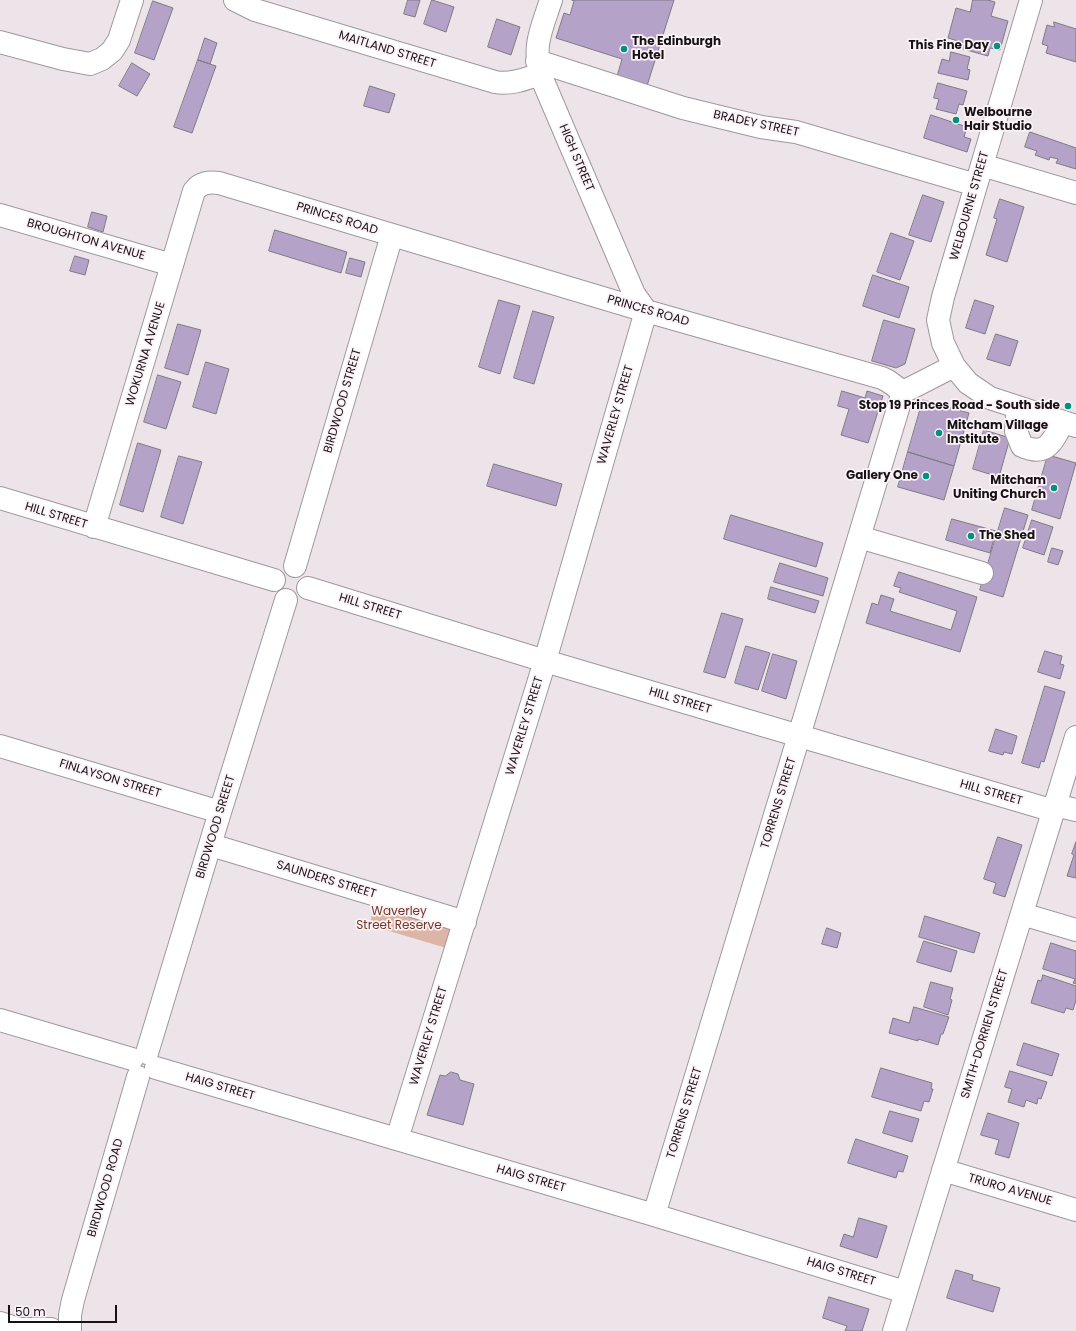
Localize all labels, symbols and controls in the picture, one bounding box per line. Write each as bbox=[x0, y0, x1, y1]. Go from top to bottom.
street label: MAITLAND STREET bbox=[337, 28, 437, 72]
place label: The Edinburgh Hotel bbox=[632, 35, 721, 63]
place label: This Fine Day bbox=[908, 39, 989, 53]
marker: This Fine Day bbox=[992, 41, 1002, 51]
marker: The Edinburgh Hotel bbox=[619, 44, 629, 54]
place label: Welbourne Hair Studio bbox=[964, 106, 1032, 134]
street label: BRADEY STREET bbox=[712, 108, 800, 140]
marker: Welbourne Hair Studio bbox=[951, 115, 961, 125]
street label: HIGH STREET bbox=[555, 122, 597, 194]
street label: WELBOURNE STREET bbox=[948, 150, 992, 262]
street label: PRINCES ROAD bbox=[294, 200, 380, 238]
street label: BROUGHTON AVENUE bbox=[25, 216, 147, 264]
street label: PRINCES ROAD bbox=[605, 292, 691, 330]
street label: WOKURNA AVENUE bbox=[123, 300, 169, 408]
street label: BIRDWOOD STREET bbox=[321, 347, 365, 455]
street label: WAVERLEY STREET bbox=[595, 364, 637, 466]
place label: Stop 19 Princes Road - South side bbox=[859, 399, 1060, 413]
marker: Stop 19 Princes Road - South side bbox=[1063, 401, 1073, 411]
place label: Mitcham Village Institute bbox=[947, 419, 1048, 447]
marker: Mitcham Village Institute bbox=[934, 428, 944, 438]
place label: Gallery One bbox=[846, 469, 918, 483]
marker: Gallery One bbox=[921, 471, 931, 481]
place label: Mitcham Uniting Church bbox=[953, 474, 1046, 502]
marker: Mitcham Uniting Church bbox=[1049, 483, 1059, 493]
street label: HILL STREET bbox=[23, 500, 89, 532]
place label: The Shed bbox=[979, 529, 1035, 543]
marker: The Shed bbox=[966, 531, 976, 541]
street label: HILL STREET bbox=[337, 591, 403, 623]
street label: WAVERLEY STREET bbox=[503, 675, 547, 777]
street label: HILL STREET bbox=[647, 685, 713, 717]
street label: TORRENS STREET bbox=[758, 755, 800, 851]
street label: FINLAYSON STREET bbox=[57, 757, 163, 801]
street label: BIRDWOOD SREEET bbox=[193, 773, 239, 881]
street label: HILL STREET bbox=[958, 777, 1024, 809]
street label: SAUNDERS STREET bbox=[274, 858, 378, 902]
park label: Waverley Street Reserve bbox=[356, 905, 442, 933]
street label: SMITH-DORRIEN STREET bbox=[958, 968, 1012, 1100]
street label: WAVERLEY STREET bbox=[407, 985, 451, 1087]
street label: TORRENS STREET bbox=[664, 1065, 706, 1161]
street label: HAIG STREET bbox=[184, 1070, 256, 1104]
street label: BIRDWOOD ROAD bbox=[85, 1137, 127, 1239]
street label: HAIG STREET bbox=[495, 1162, 567, 1196]
street label: TRURO AVENUE bbox=[966, 1171, 1054, 1209]
street label: HAIG STREET bbox=[805, 1255, 877, 1289]
scale bar bbox=[10, 1297, 119, 1323]
text: 50 m bbox=[15, 1303, 46, 1320]

